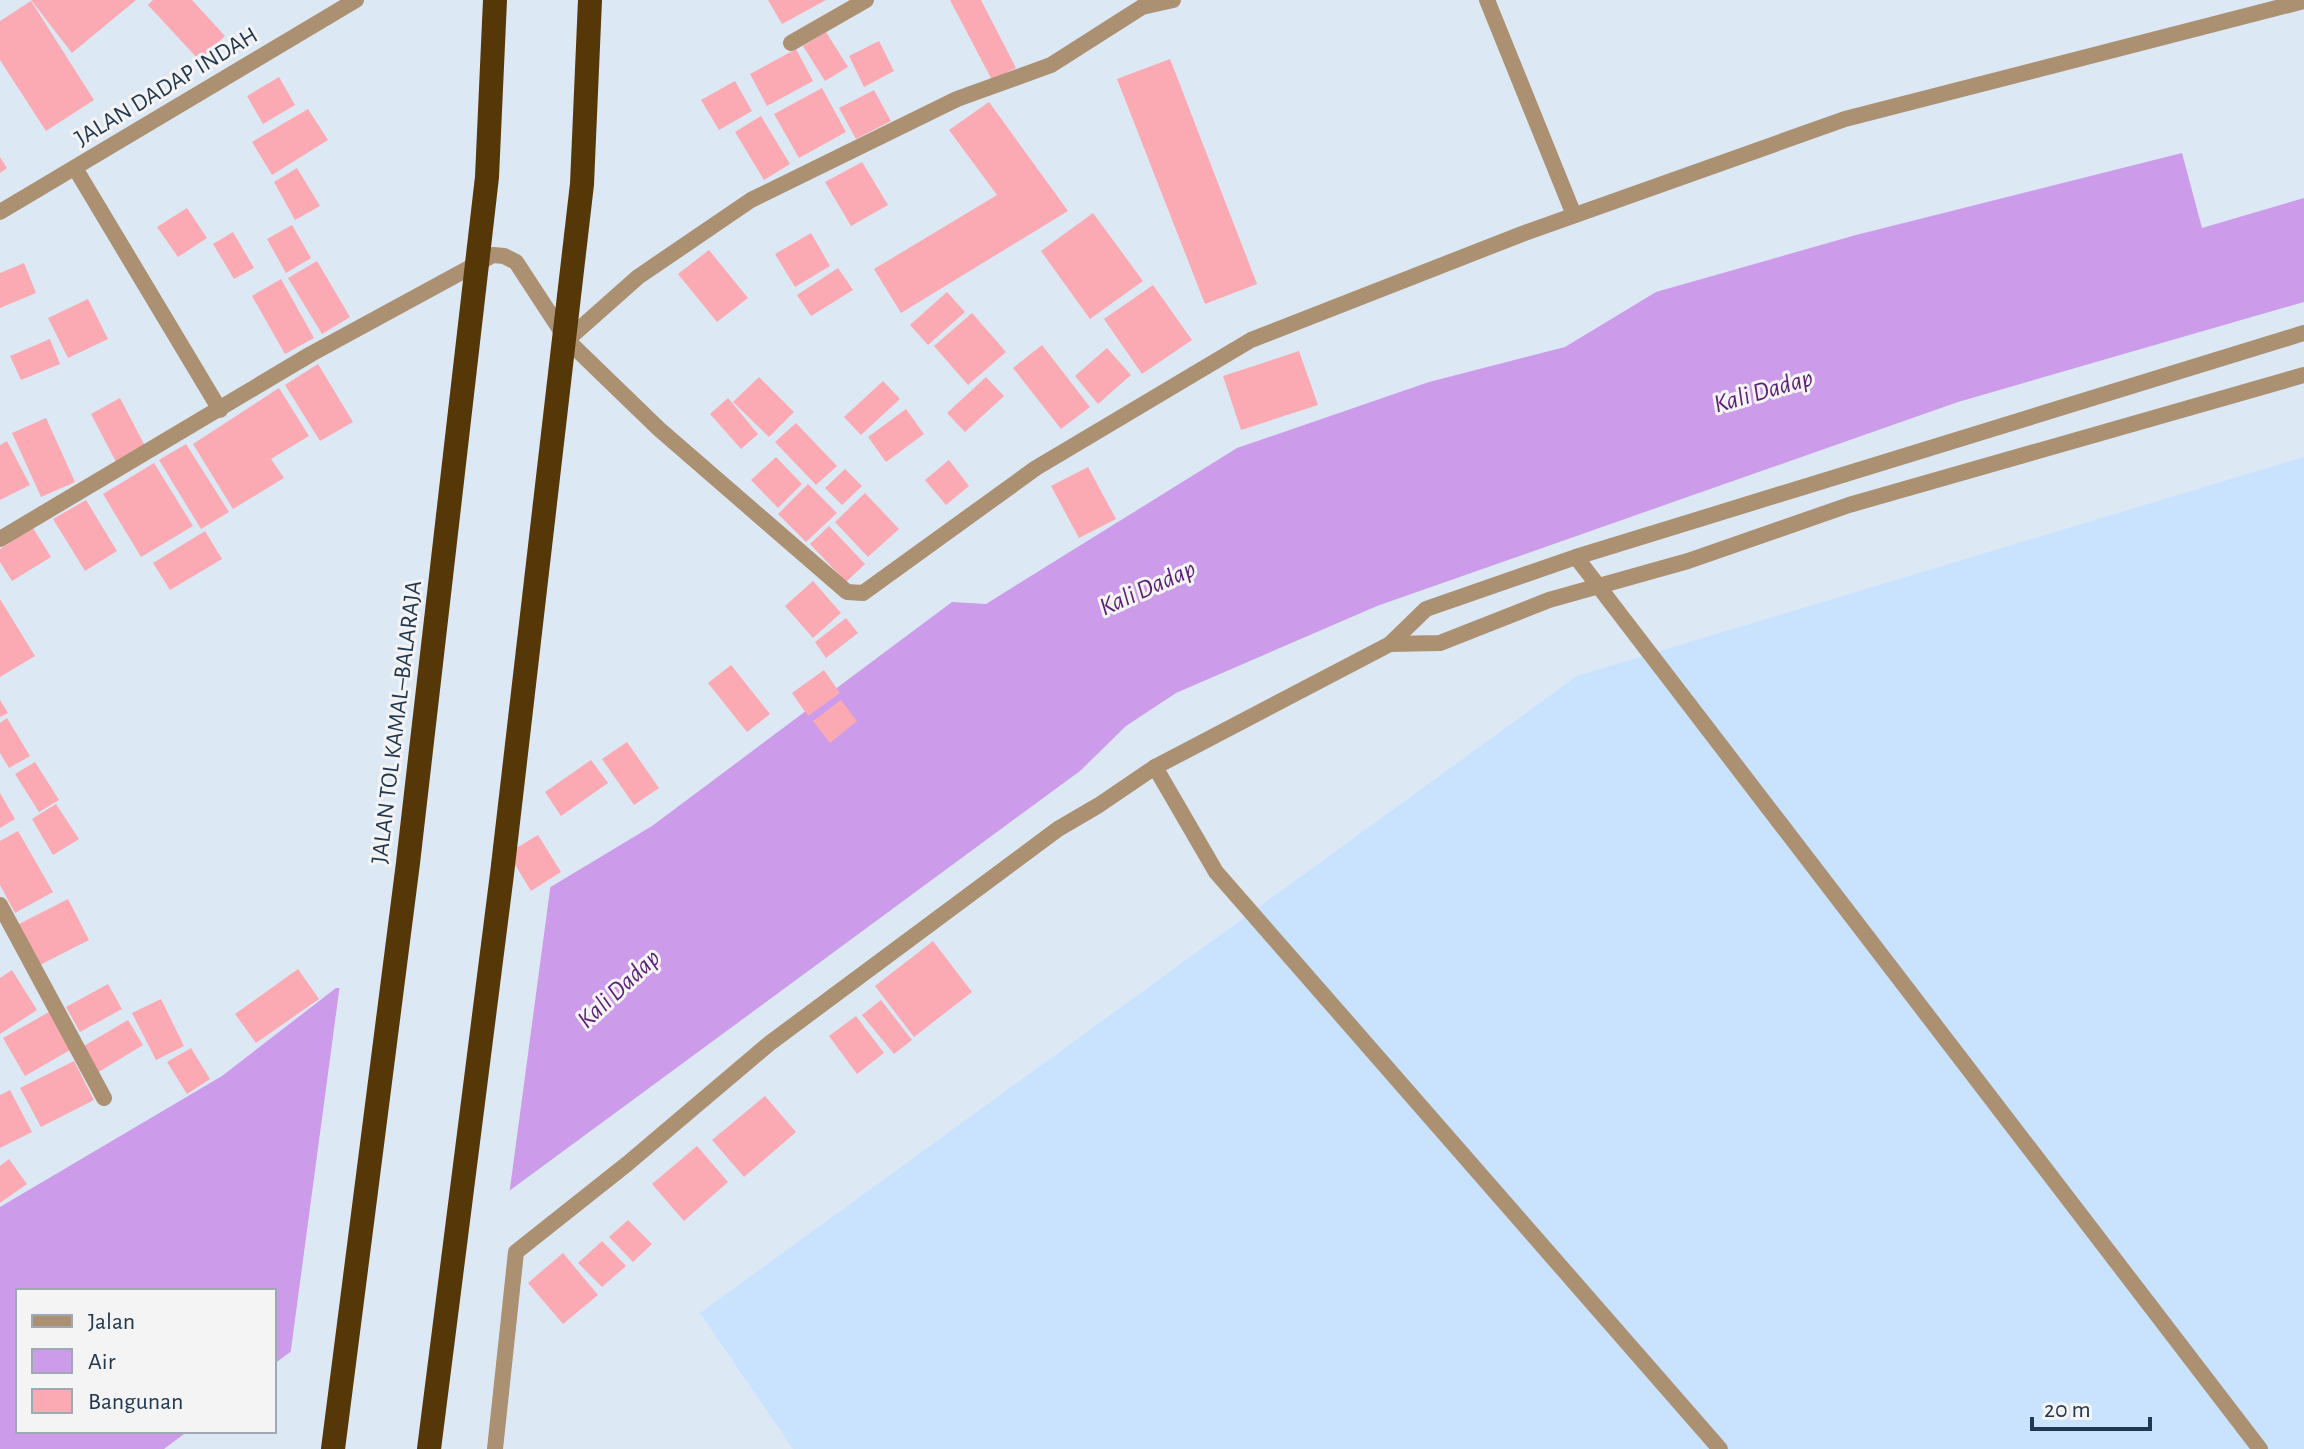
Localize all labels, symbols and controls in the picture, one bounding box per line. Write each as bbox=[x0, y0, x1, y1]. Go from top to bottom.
street label: JALAN DADAP INDAH bbox=[71, 23, 262, 151]
water label: Kali Dadap bbox=[1711, 364, 1816, 418]
water label: Kali Dadap bbox=[1095, 555, 1199, 621]
street label: JALAN TOL KAMAL–BALARAJA bbox=[368, 579, 426, 865]
water label: Kali Dadap bbox=[572, 944, 665, 1033]
legend bbox=[16, 1289, 276, 1433]
text: Jalan bbox=[88, 1310, 135, 1334]
text: Air bbox=[88, 1350, 116, 1374]
scale bar bbox=[2032, 1381, 2150, 1431]
text: Bangunan bbox=[88, 1390, 183, 1414]
text: 20 m bbox=[2044, 1398, 2091, 1422]

